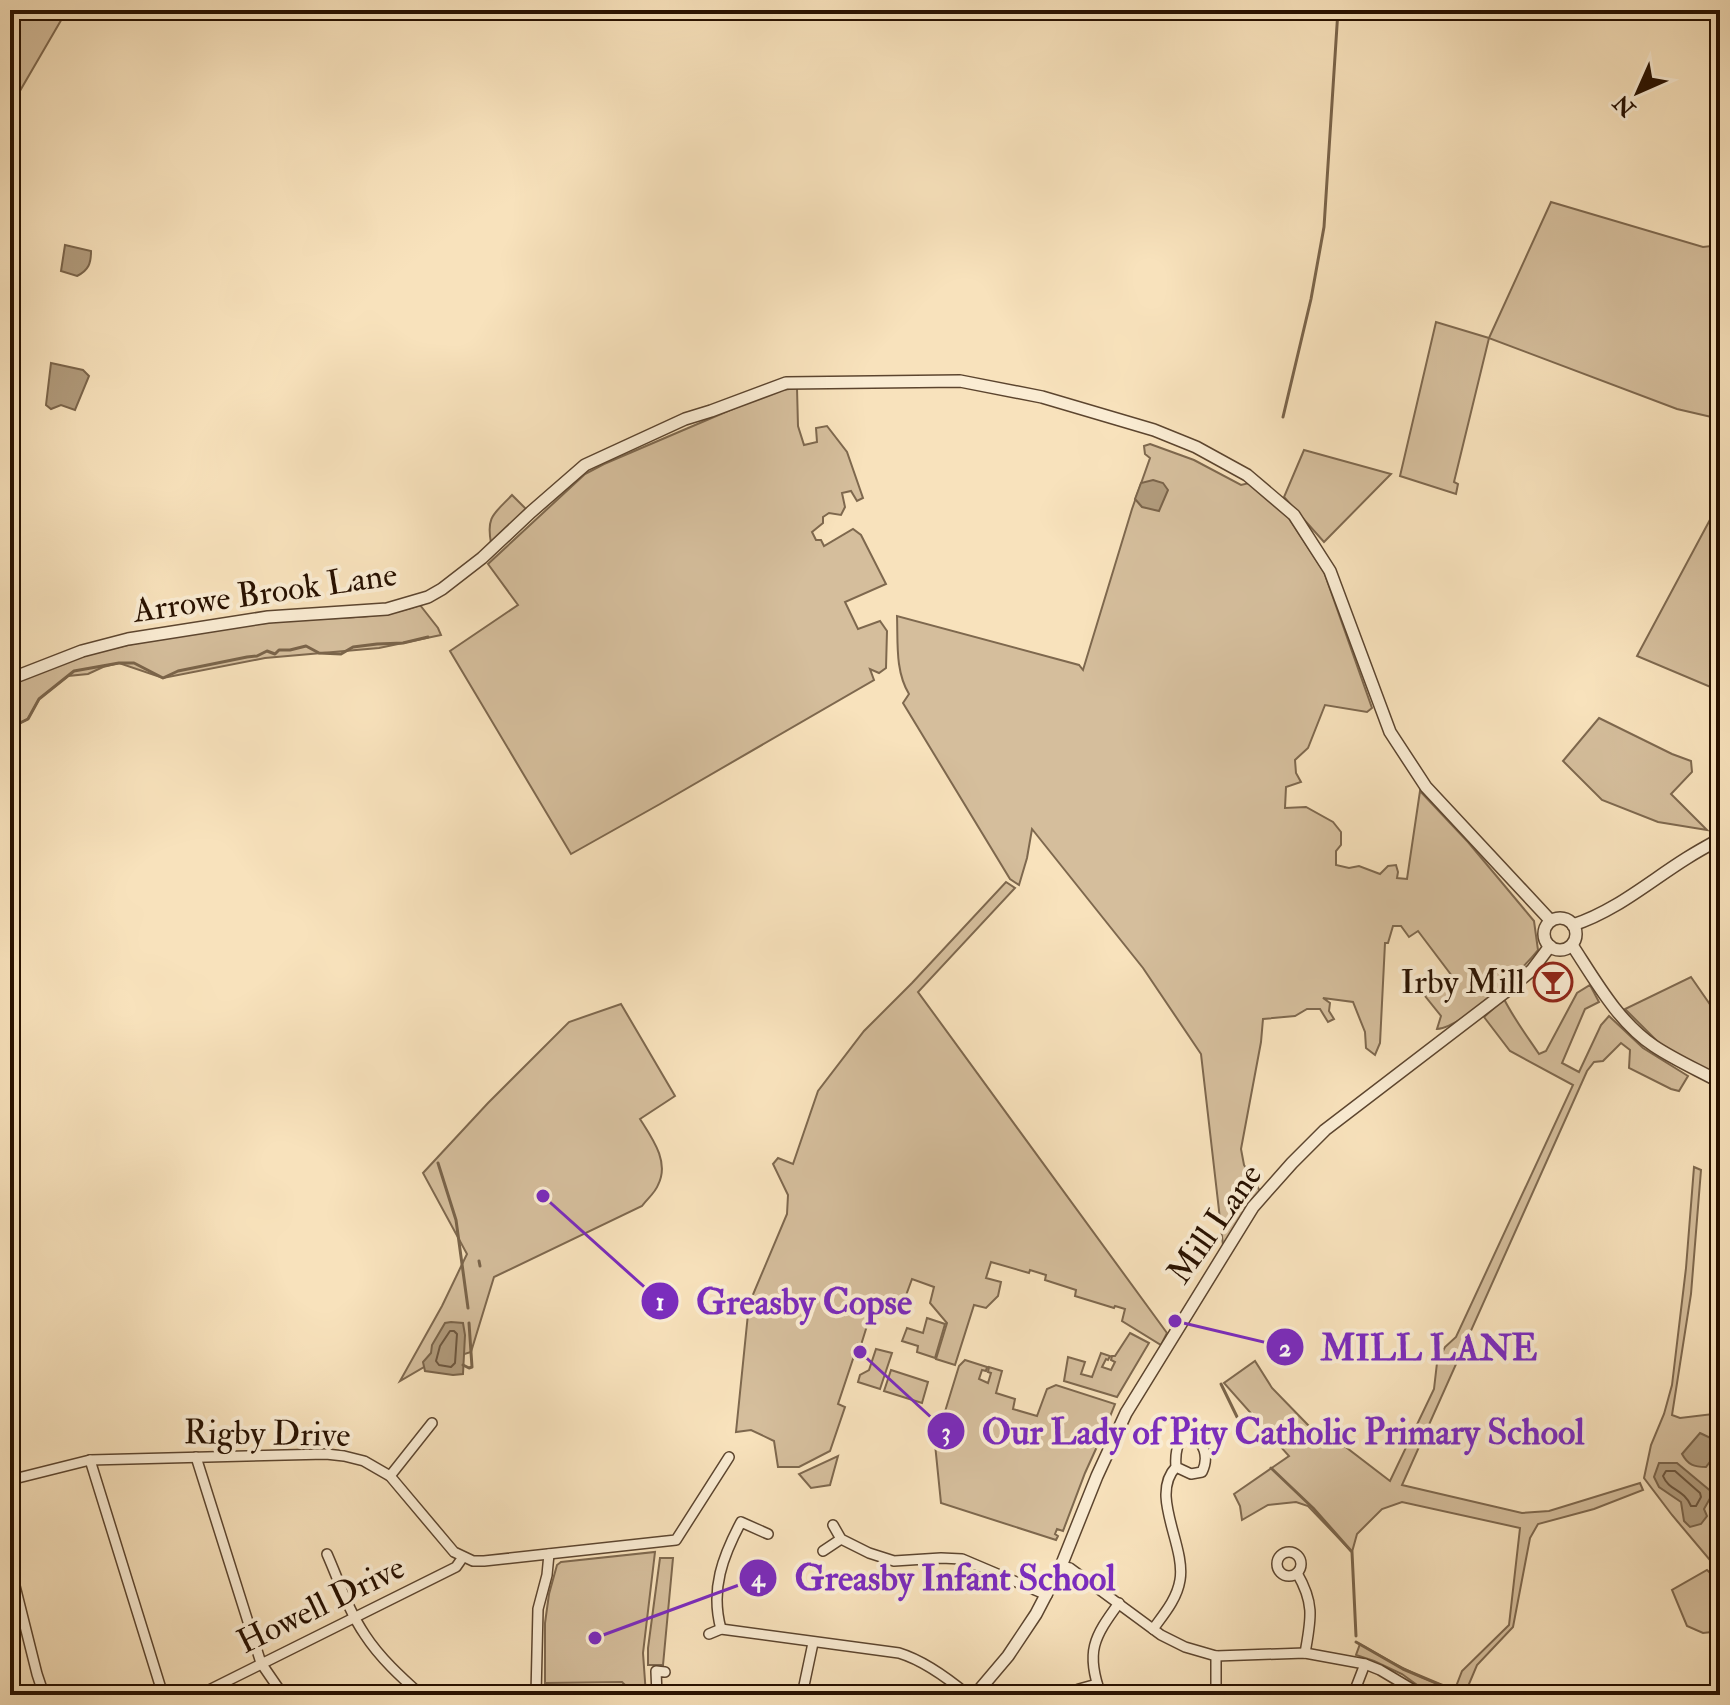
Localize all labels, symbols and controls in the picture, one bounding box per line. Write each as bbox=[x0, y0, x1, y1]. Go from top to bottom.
north arrow bbox=[1598, 52, 1678, 132]
text: N bbox=[1607, 88, 1642, 123]
street label: Arrowe Brook Lane bbox=[129, 553, 400, 633]
place label: Irby Mill bbox=[1401, 961, 1525, 1004]
bar icon: Irby Mill bbox=[1532, 961, 1574, 1003]
street label: Mill Lane bbox=[1158, 1156, 1272, 1292]
callout: Greasby Copse bbox=[640, 1271, 928, 1331]
text: Greasby Copse bbox=[696, 1280, 912, 1326]
text: 1 bbox=[656, 1287, 664, 1318]
callout: MILL LANE bbox=[1265, 1317, 1554, 1377]
text: MILL LANE bbox=[1320, 1326, 1538, 1371]
text: 2 bbox=[1279, 1333, 1291, 1364]
callout: Our Lady of Pity Catholic Primary School bbox=[926, 1401, 1600, 1461]
text: Our Lady of Pity Catholic Primary School bbox=[982, 1410, 1585, 1456]
street label: Rigby Drive bbox=[183, 1411, 351, 1457]
text: 3 bbox=[941, 1417, 951, 1448]
street label: Howell Drive bbox=[230, 1546, 412, 1664]
callout: Greasby Infant School bbox=[738, 1548, 1131, 1608]
text: Greasby Infant School bbox=[795, 1556, 1116, 1602]
text: 4 bbox=[751, 1563, 767, 1594]

